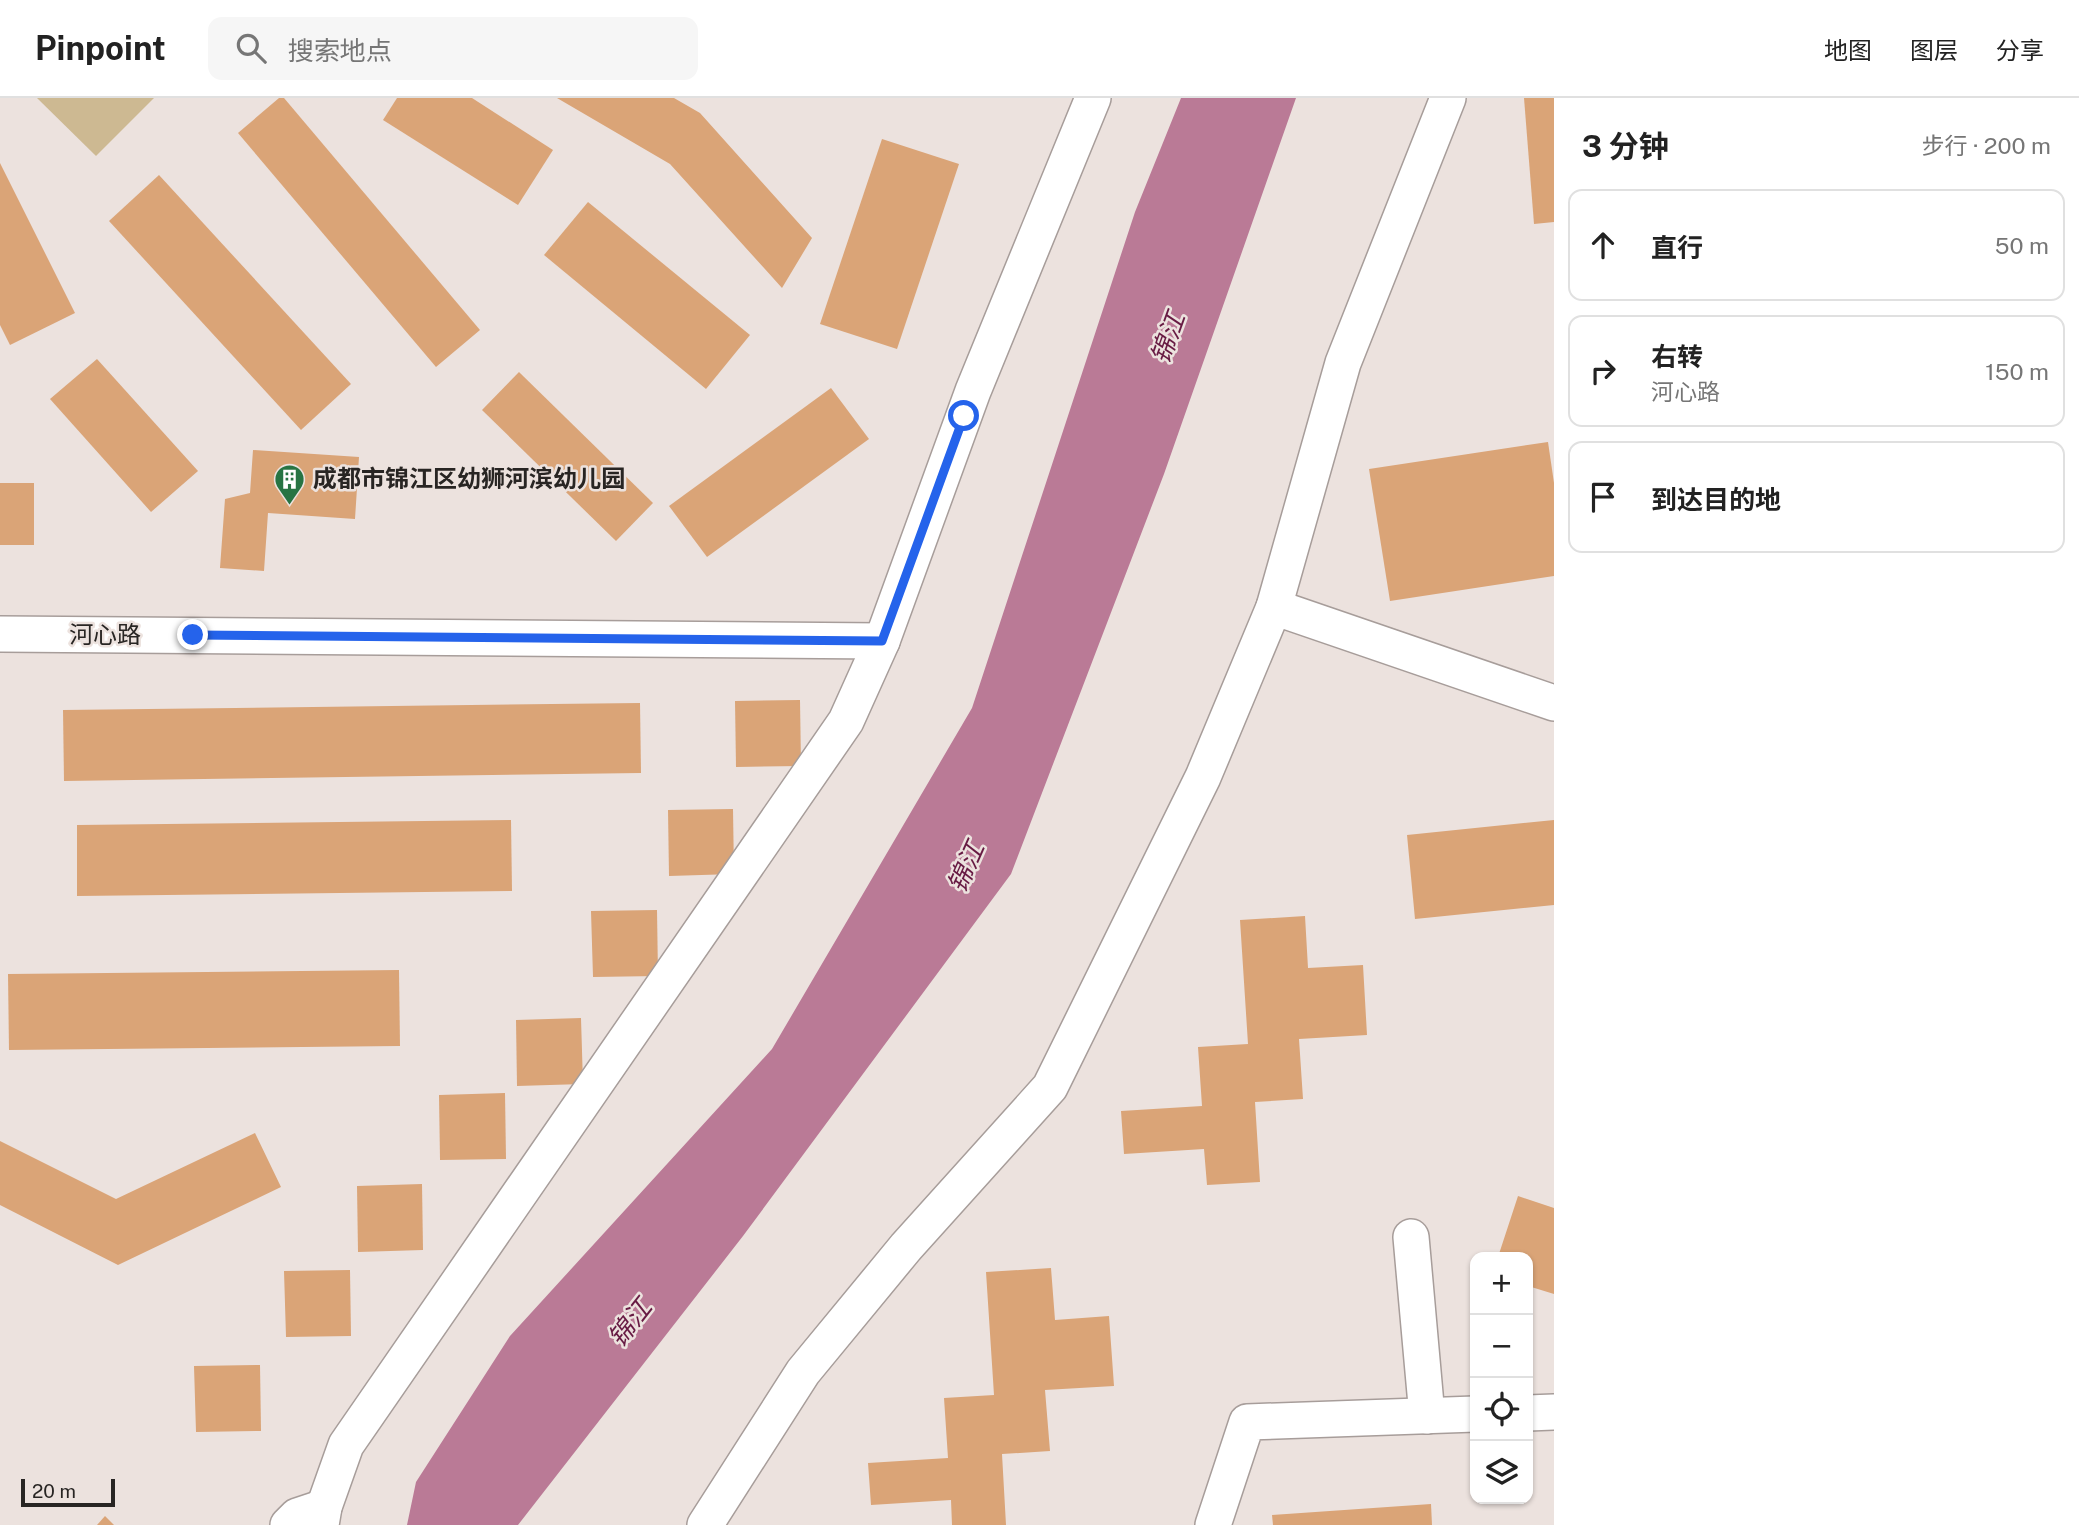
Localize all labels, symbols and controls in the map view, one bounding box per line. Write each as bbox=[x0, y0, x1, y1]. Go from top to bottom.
search box bbox=[208, 17, 698, 80]
text: Pinpoint bbox=[35, 29, 166, 67]
icon: search bbox=[232, 29, 270, 67]
text: 搜索地点 bbox=[288, 35, 392, 66]
text: 地图 bbox=[1824, 36, 1872, 64]
text: 图层 bbox=[1910, 36, 1958, 64]
text: 分享 bbox=[1996, 36, 2044, 64]
text: 3 分钟 bbox=[1582, 128, 1669, 164]
text: 步行 · 200 m bbox=[1922, 132, 2051, 159]
icon: ahead bbox=[1584, 226, 1622, 264]
text: 直行 bbox=[1651, 232, 1703, 263]
text: 50 m bbox=[1995, 232, 2049, 259]
water label: 锦江 bbox=[1144, 305, 1192, 368]
text: 右转 bbox=[1651, 341, 1703, 372]
icon: right bbox=[1584, 352, 1622, 390]
text: 150 m bbox=[1985, 358, 2049, 385]
text: 河心路 bbox=[1651, 378, 1720, 405]
route start bbox=[948, 400, 979, 431]
building icon: 成都市锦江区幼狮河滨幼儿园 bbox=[273, 462, 307, 506]
place label: 成都市锦江区幼狮河滨幼儿园 bbox=[313, 464, 625, 492]
icon: arrive bbox=[1584, 478, 1622, 516]
text: 到达目的地 bbox=[1651, 484, 1781, 515]
route end bbox=[177, 619, 208, 650]
street label: 河心路 bbox=[69, 620, 141, 648]
water label: 锦江 bbox=[941, 834, 991, 897]
map controls bbox=[1470, 1252, 1533, 1504]
button: + bbox=[1470, 1252, 1533, 1315]
water label: 锦江 bbox=[601, 1290, 660, 1353]
button: − bbox=[1470, 1315, 1533, 1378]
button: locate bbox=[1470, 1378, 1533, 1441]
button: layers bbox=[1470, 1441, 1533, 1504]
scale bar bbox=[21, 1476, 116, 1508]
text: 20 m bbox=[32, 1480, 76, 1502]

